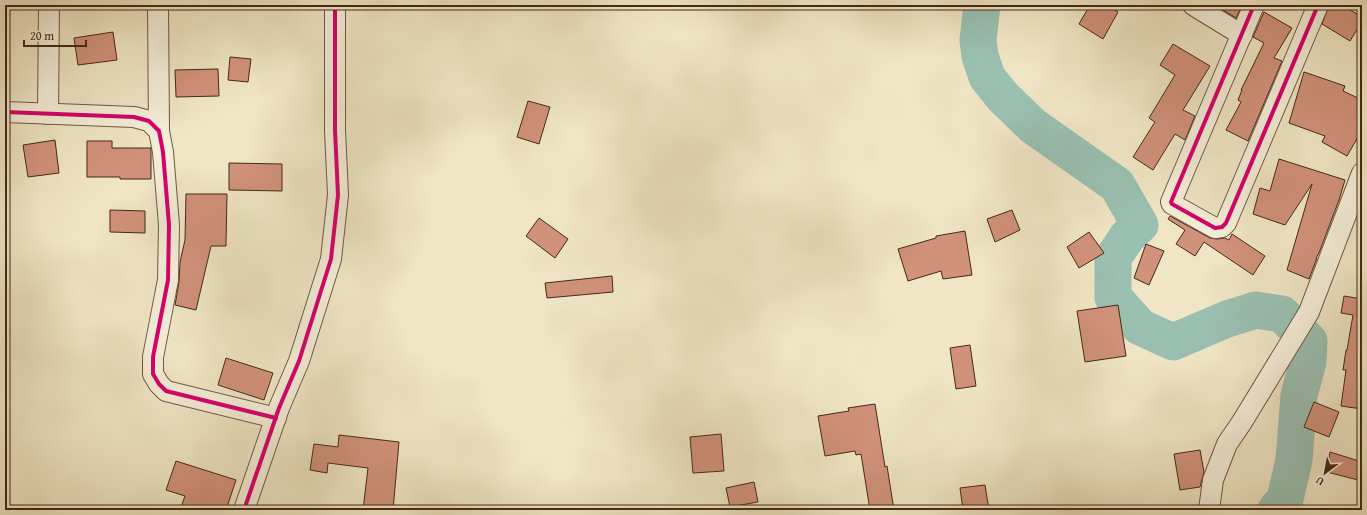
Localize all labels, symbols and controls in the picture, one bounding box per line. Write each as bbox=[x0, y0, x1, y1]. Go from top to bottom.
scale bar bbox=[24, 22, 86, 48]
text: 20 m bbox=[30, 27, 54, 44]
north arrow bbox=[1305, 453, 1345, 493]
text: U bbox=[1312, 472, 1327, 490]

